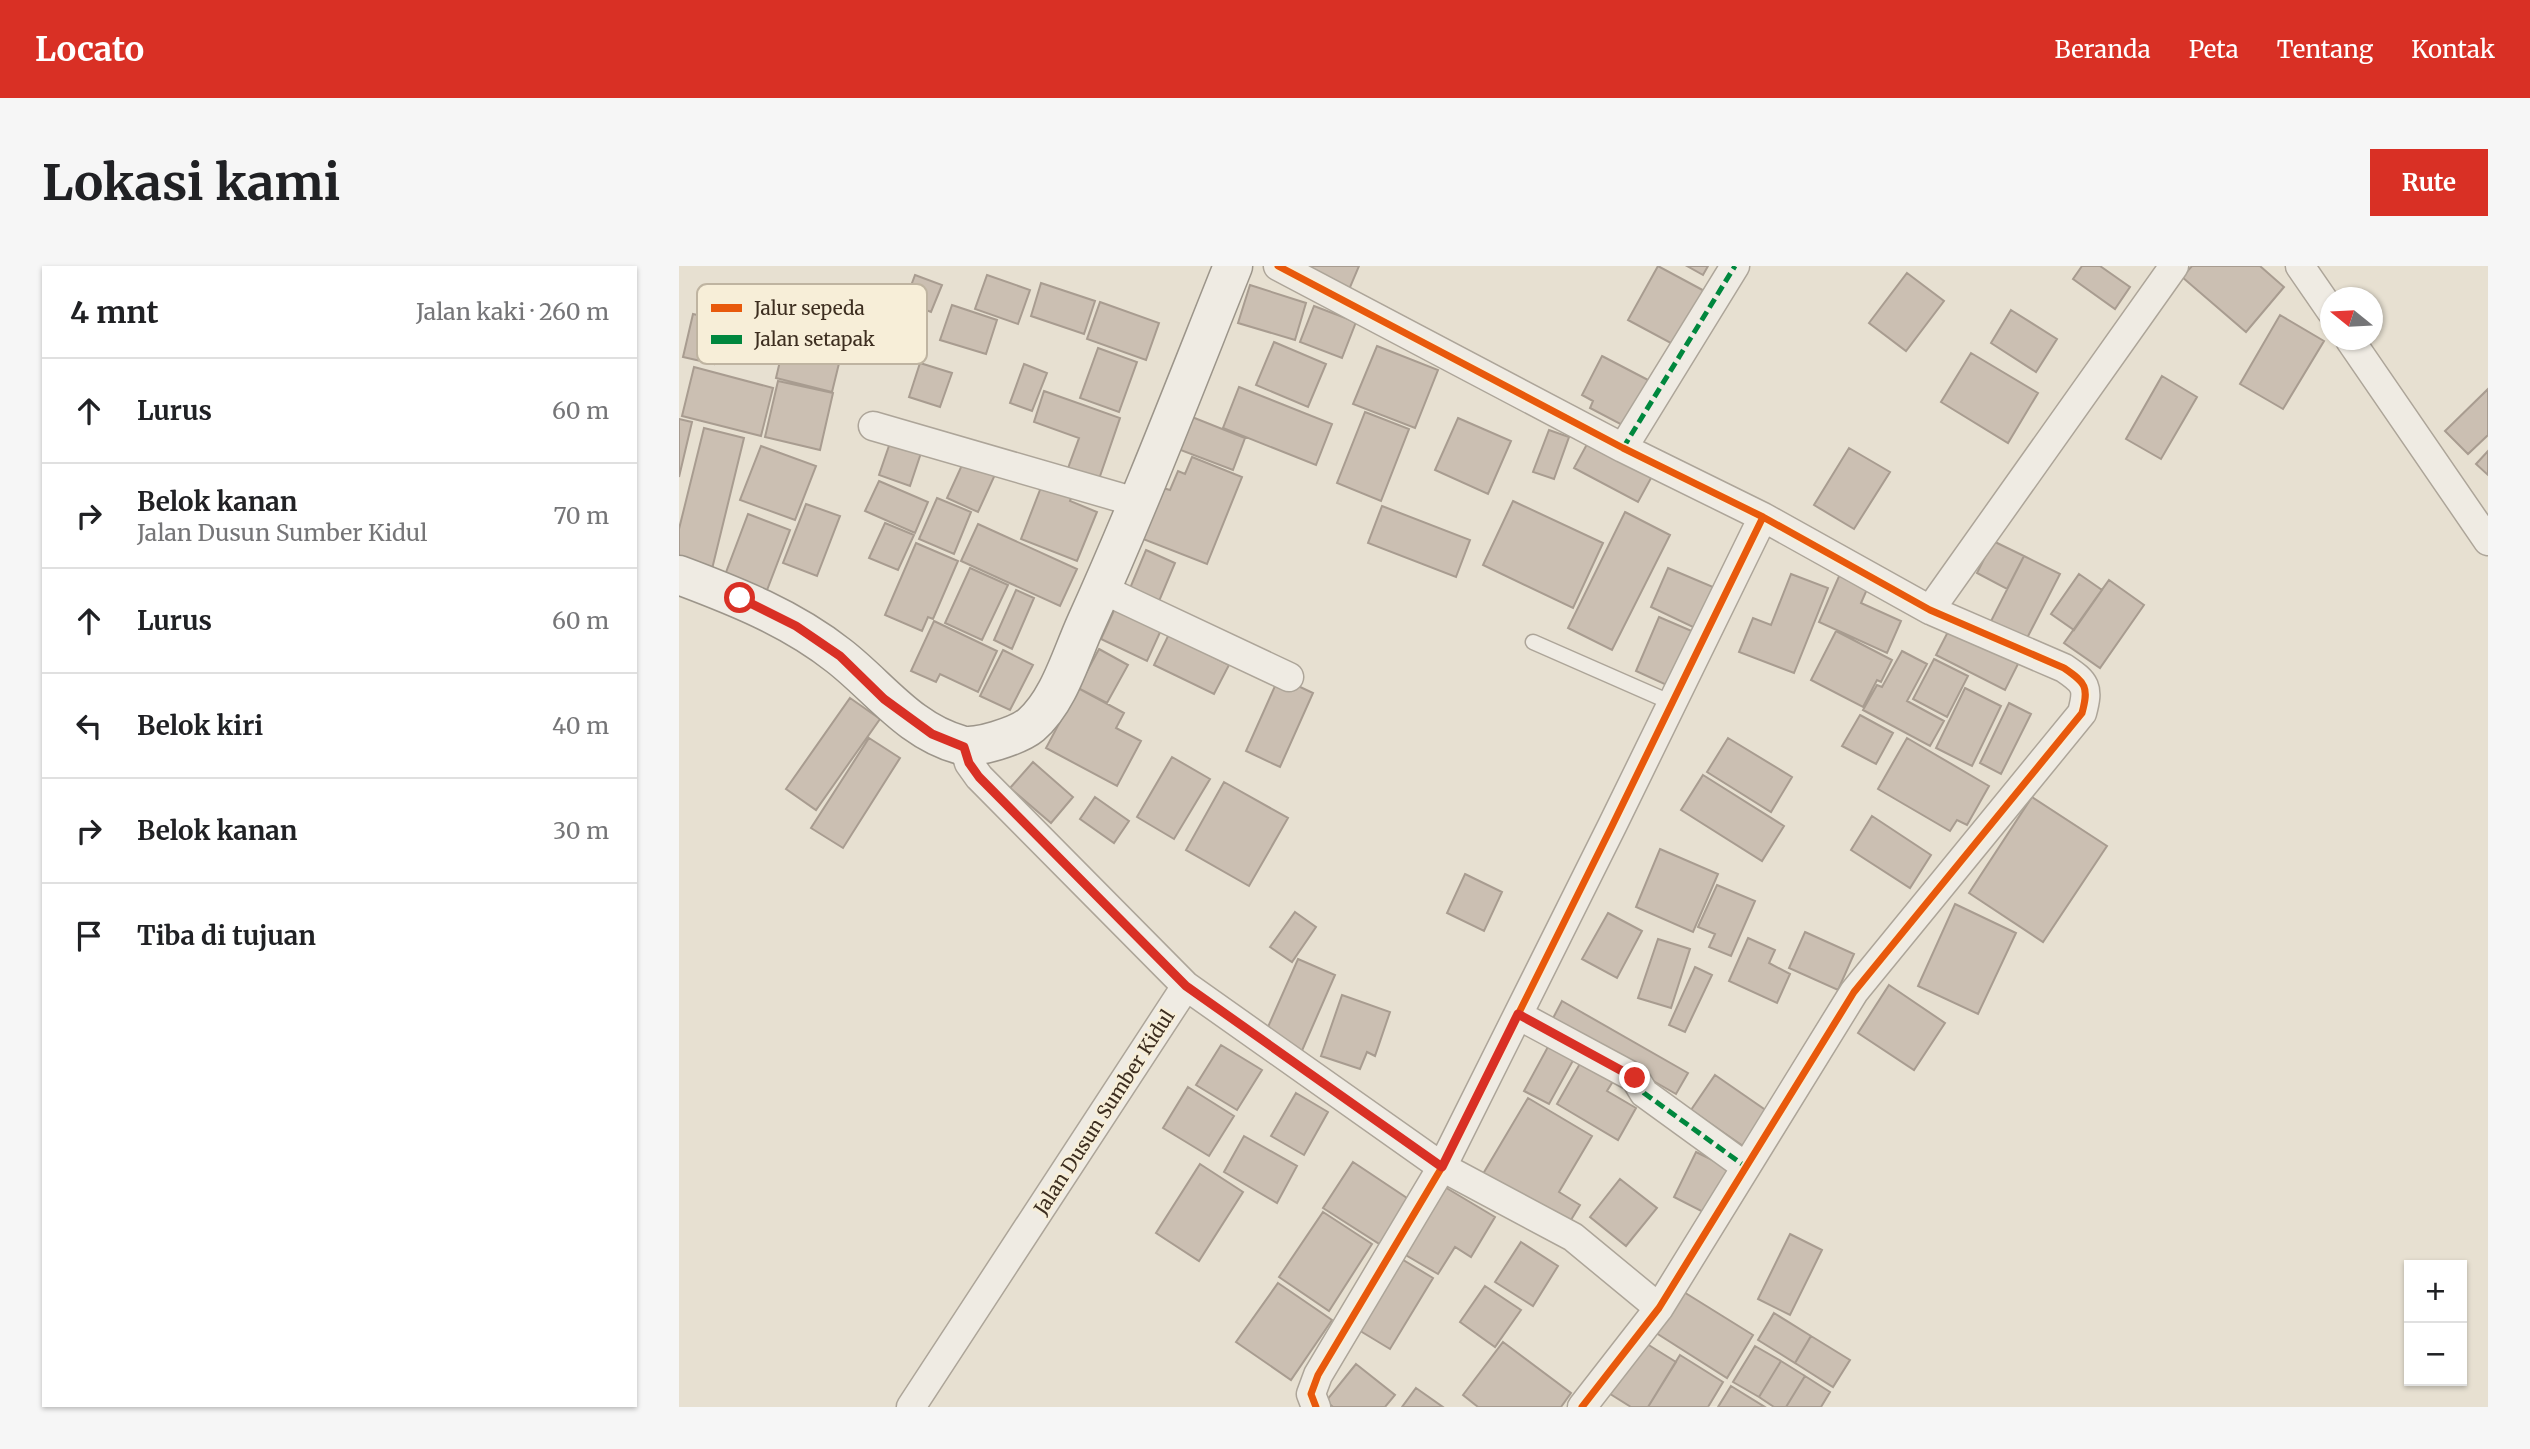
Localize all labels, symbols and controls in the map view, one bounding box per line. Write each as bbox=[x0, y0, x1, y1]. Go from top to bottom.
text: Locato bbox=[35, 29, 144, 70]
text: Beranda bbox=[2055, 34, 2151, 65]
text: Peta bbox=[2189, 34, 2239, 65]
text: Tentang bbox=[2277, 34, 2373, 65]
text: Kontak bbox=[2411, 34, 2495, 65]
button: Rute bbox=[2370, 149, 2488, 216]
text: Lokasi kami bbox=[42, 152, 340, 213]
legend bbox=[697, 284, 927, 364]
north arrow bbox=[2320, 287, 2383, 350]
text: 4 mnt bbox=[70, 293, 159, 331]
text: Jalur sepeda bbox=[753, 296, 865, 320]
text: Jalan kaki · 260 m bbox=[416, 297, 609, 326]
text: Jalan setapak bbox=[753, 327, 875, 351]
icon: ahead bbox=[70, 392, 108, 430]
text: Lurus bbox=[137, 394, 212, 427]
text: 60 m bbox=[552, 396, 609, 425]
text: Belok kanan bbox=[137, 485, 297, 518]
icon: right bbox=[70, 497, 108, 535]
text: 70 m bbox=[553, 501, 609, 530]
text: Jalan Dusun Sumber Kidul bbox=[137, 518, 427, 547]
route start bbox=[724, 582, 755, 613]
icon: ahead bbox=[70, 602, 108, 640]
text: Lurus bbox=[137, 604, 212, 637]
text: 60 m bbox=[552, 606, 609, 635]
icon: left bbox=[70, 707, 108, 745]
text: Belok kiri bbox=[137, 709, 263, 742]
text: 40 m bbox=[552, 711, 609, 740]
icon: right bbox=[70, 812, 108, 850]
text: Belok kanan bbox=[137, 814, 297, 847]
text: 30 m bbox=[553, 816, 609, 845]
icon: arrive bbox=[70, 917, 108, 955]
text: Tiba di tujuan bbox=[137, 919, 316, 952]
street label: Jalan Dusun Sumber Kidul bbox=[1028, 1005, 1179, 1220]
route end bbox=[1619, 1062, 1650, 1093]
map controls bbox=[2404, 1260, 2467, 1386]
button: + bbox=[2404, 1260, 2467, 1323]
button: − bbox=[2404, 1323, 2467, 1386]

